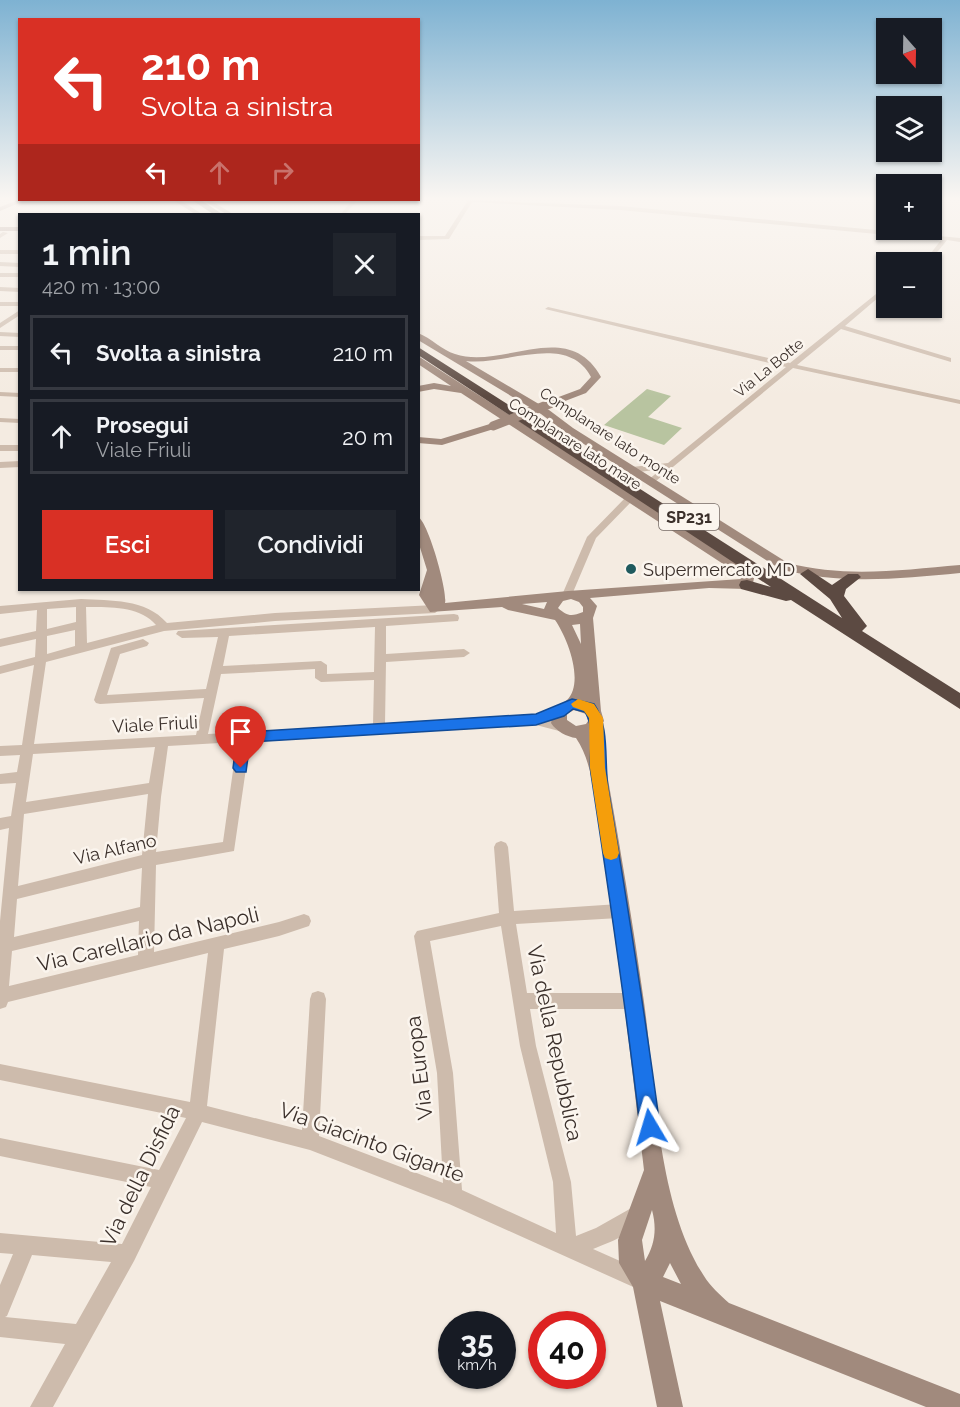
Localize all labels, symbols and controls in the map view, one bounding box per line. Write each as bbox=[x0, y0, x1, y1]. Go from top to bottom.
north arrow bbox=[876, 18, 942, 84]
map controls bbox=[876, 18, 942, 318]
text: 210 m bbox=[141, 41, 260, 90]
icon: left bbox=[42, 42, 120, 120]
text: Svolta a sinistra bbox=[141, 91, 333, 122]
button: layers bbox=[876, 96, 942, 162]
icon: left bbox=[140, 156, 173, 189]
icon: ahead bbox=[203, 156, 236, 189]
icon: right bbox=[266, 156, 299, 189]
button: + bbox=[876, 174, 942, 240]
text: 1 min bbox=[42, 231, 131, 273]
button: close bbox=[333, 233, 396, 296]
button: − bbox=[876, 252, 942, 318]
text: 420 m · 13:00 bbox=[42, 275, 161, 299]
street label: Via La Botte bbox=[731, 335, 807, 401]
icon: left bbox=[45, 336, 78, 369]
text: Svolta a sinistra bbox=[96, 340, 261, 366]
text: 210 m bbox=[333, 340, 393, 366]
street label: Complanare lato monte bbox=[536, 384, 684, 488]
street label: Complanare lato mare bbox=[505, 394, 645, 494]
text: Prosegui bbox=[96, 412, 189, 438]
icon: ahead bbox=[45, 420, 78, 453]
text: 20 m bbox=[342, 424, 393, 450]
text: Viale Friuli bbox=[96, 438, 191, 462]
road number: SP231 bbox=[659, 504, 719, 530]
button: Esci bbox=[42, 510, 213, 579]
button: Condividi bbox=[225, 510, 396, 579]
place label: Supermercato MD bbox=[643, 559, 795, 580]
marker: Supermercato MD bbox=[624, 562, 638, 576]
pin bbox=[215, 706, 266, 768]
street label: Viale Friuli bbox=[112, 711, 198, 737]
icon: arrive bbox=[224, 715, 257, 748]
street label: Via Alfano bbox=[72, 829, 159, 869]
street label: Via Carellario da Napoli bbox=[35, 901, 261, 977]
street label: Via della Repubblica bbox=[522, 943, 588, 1143]
street label: Via Europa bbox=[400, 1015, 438, 1121]
position arrow bbox=[618, 1095, 682, 1159]
street label: Via Giacinto Gigante bbox=[276, 1097, 468, 1187]
street label: Via della Disfida bbox=[95, 1101, 185, 1251]
speed limit sign: 40 bbox=[528, 1311, 606, 1389]
text: 35 bbox=[460, 1325, 494, 1360]
text: km/h bbox=[457, 1356, 497, 1374]

